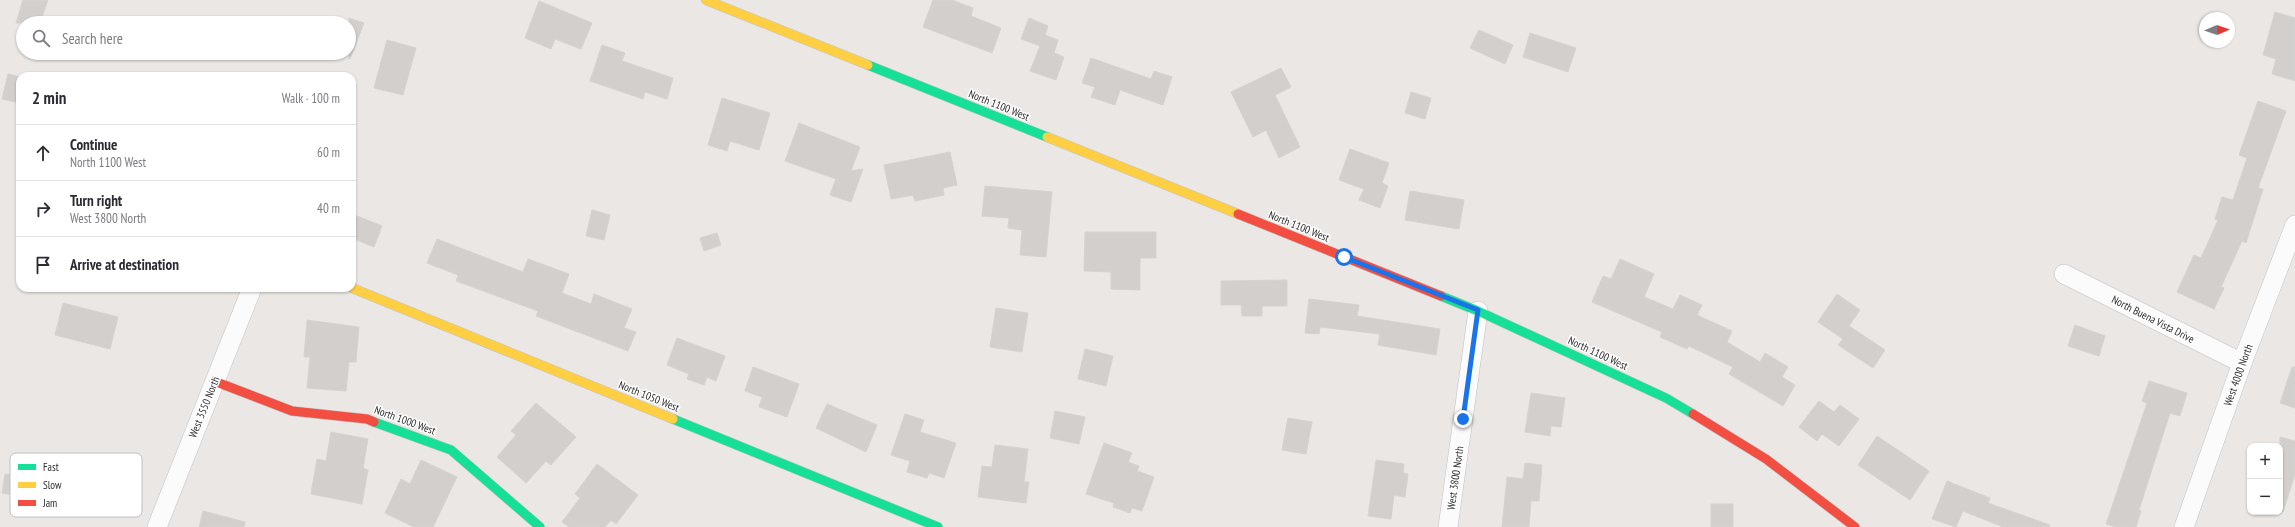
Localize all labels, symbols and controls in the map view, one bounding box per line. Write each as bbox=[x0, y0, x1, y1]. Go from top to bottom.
north arrow bbox=[2199, 12, 2235, 48]
search box bbox=[16, 16, 356, 60]
icon: search bbox=[30, 27, 52, 49]
text: Search here bbox=[62, 29, 123, 48]
street label: North 1100 West bbox=[967, 86, 1031, 124]
text: 2 min bbox=[32, 87, 66, 109]
text: Walk · 100 m bbox=[282, 90, 340, 107]
text: Continue bbox=[70, 135, 117, 154]
icon: ahead bbox=[32, 142, 54, 164]
text: 60 m bbox=[317, 144, 340, 161]
text: North 1100 West bbox=[70, 154, 146, 171]
text: Turn right bbox=[70, 191, 122, 210]
icon: right bbox=[32, 198, 54, 220]
text: 40 m bbox=[317, 200, 340, 217]
street label: North 1100 West bbox=[1267, 207, 1331, 245]
text: West 3800 North bbox=[70, 210, 146, 227]
route start bbox=[1335, 248, 1353, 266]
icon: arrive bbox=[32, 254, 54, 276]
text: Arrive at destination bbox=[70, 255, 179, 274]
street label: North Buena Vista Drive bbox=[2109, 292, 2197, 346]
street label: North 1100 West bbox=[1566, 333, 1630, 373]
street label: West 4000 North bbox=[2220, 342, 2256, 408]
street label: West 3550 North bbox=[185, 374, 223, 440]
street label: North 1050 West bbox=[617, 377, 681, 415]
street label: North 1000 West bbox=[372, 402, 438, 438]
route end bbox=[1454, 410, 1472, 428]
map controls bbox=[2247, 443, 2283, 515]
button: + bbox=[2247, 443, 2283, 479]
street label: West 3800 North bbox=[1444, 445, 1466, 511]
legend bbox=[10, 453, 142, 517]
text: Fast bbox=[43, 460, 59, 474]
text: Slow bbox=[43, 478, 62, 492]
button: − bbox=[2247, 479, 2283, 515]
text: Jam bbox=[42, 496, 57, 510]

